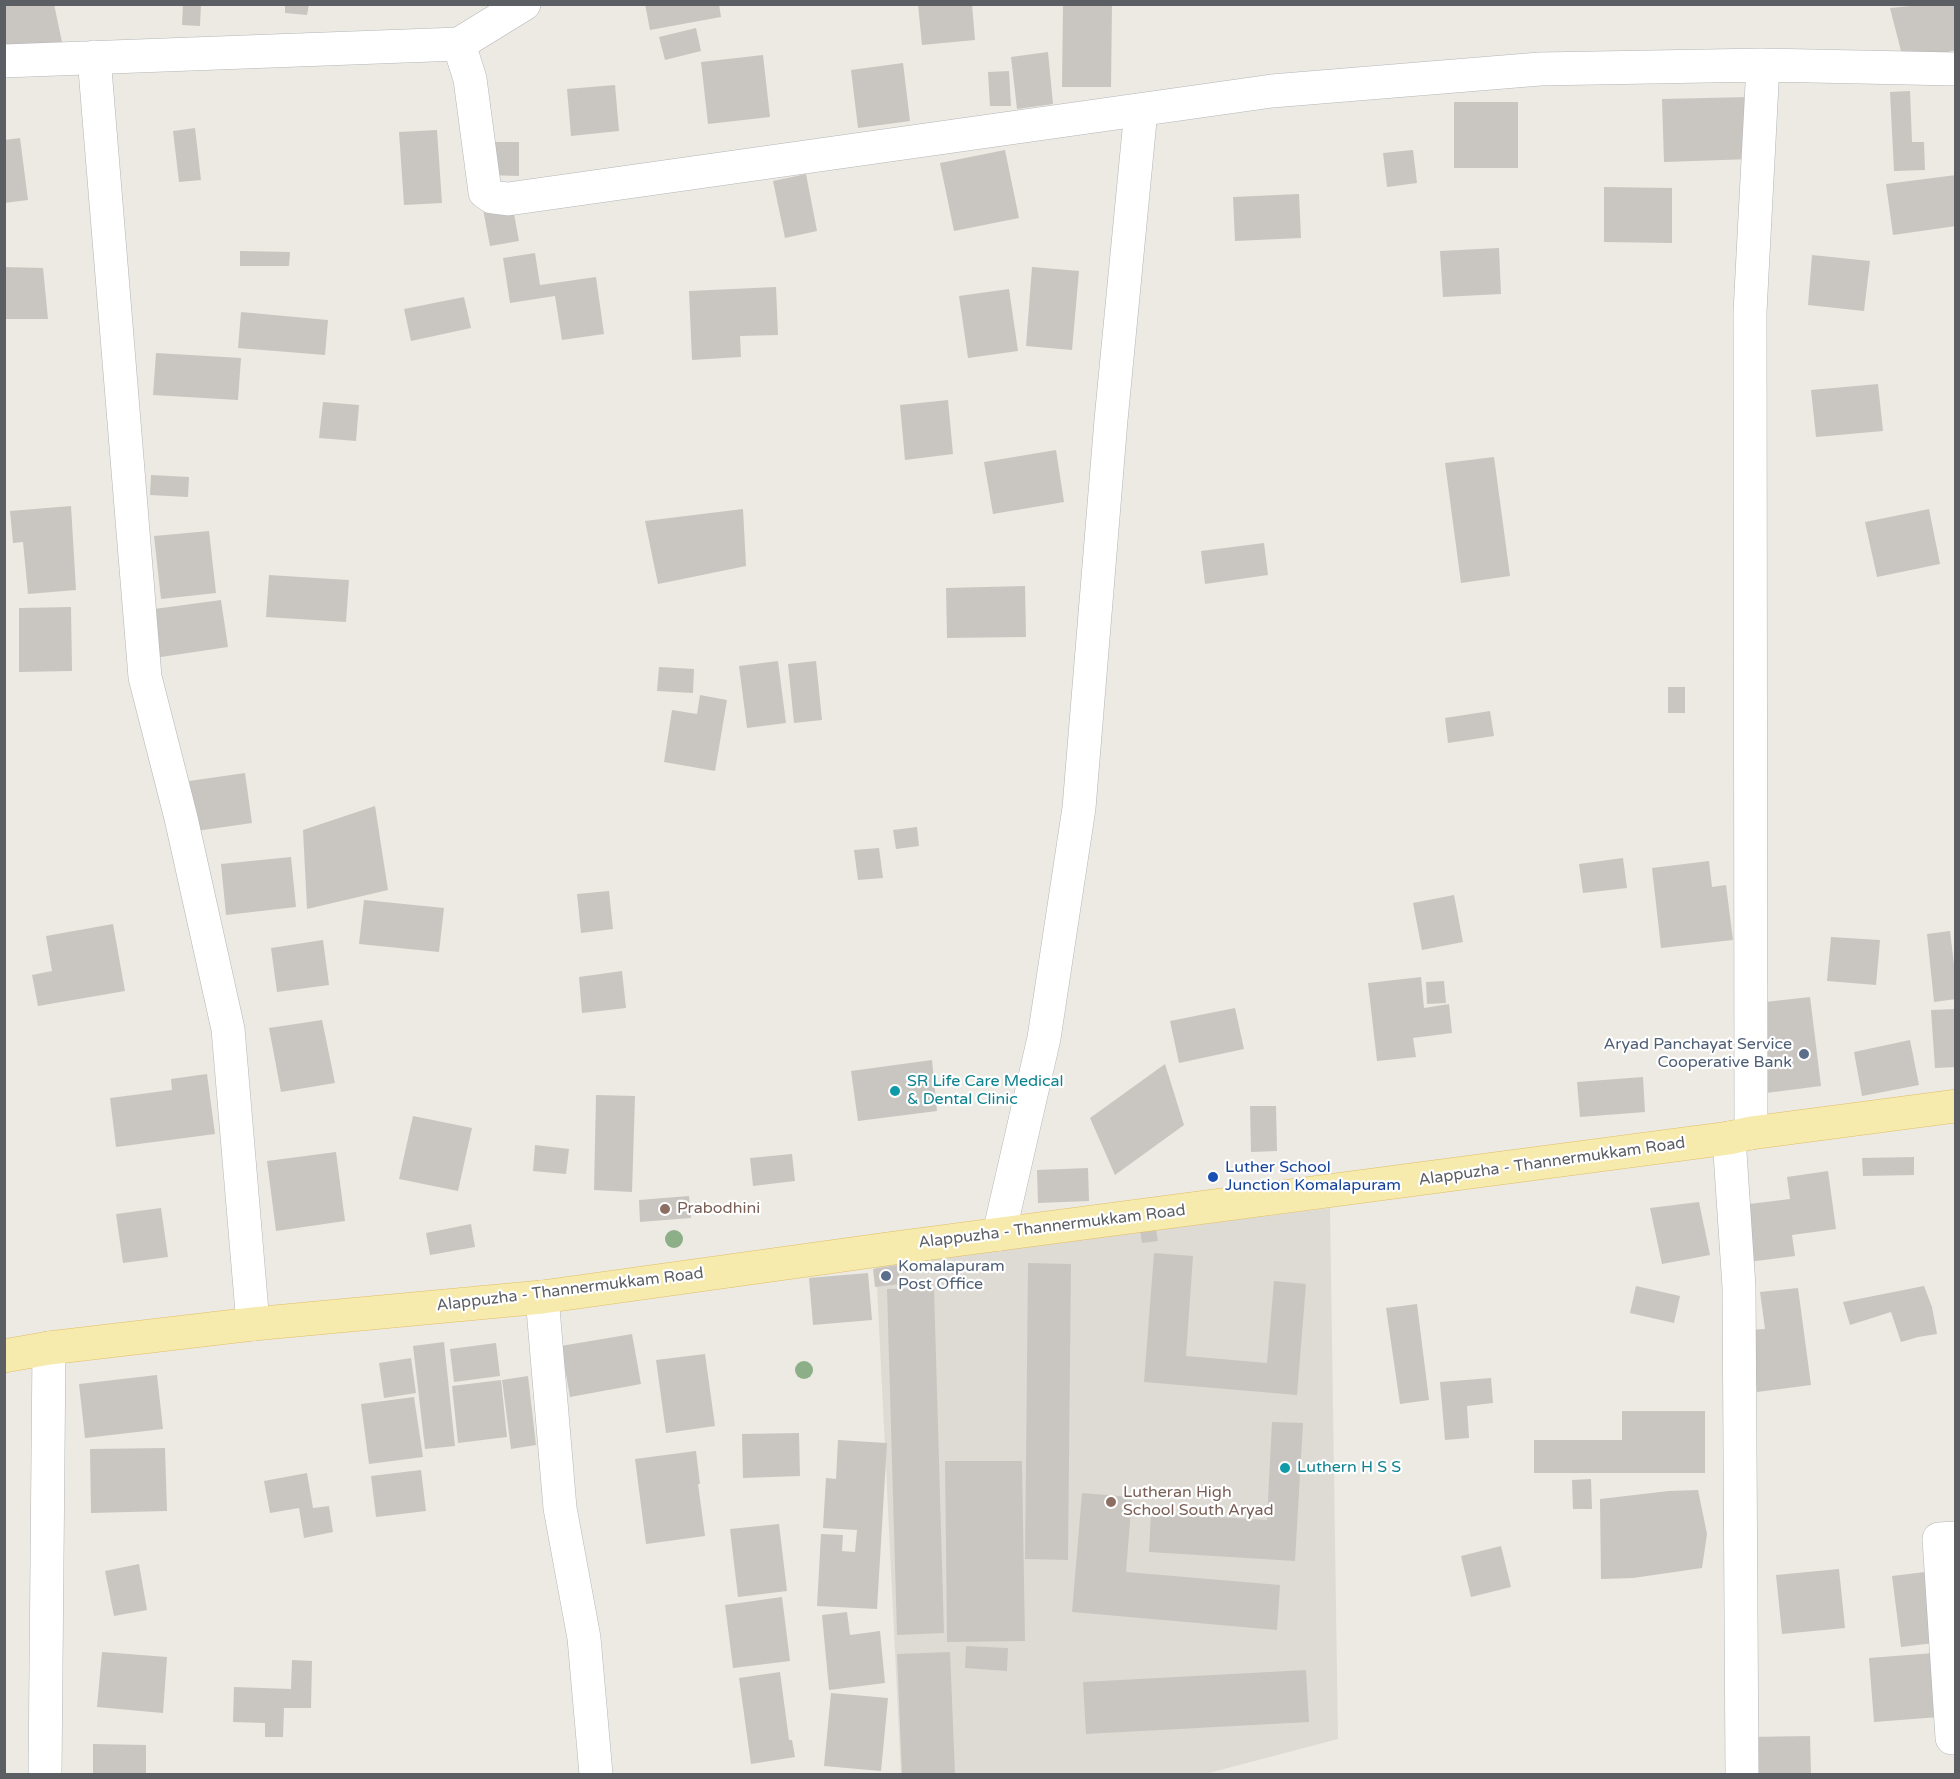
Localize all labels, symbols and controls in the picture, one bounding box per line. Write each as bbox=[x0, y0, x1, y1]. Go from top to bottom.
place label: Aryad Panchayat Service Cooperative Bank bbox=[1604, 1035, 1792, 1073]
marker: Aryad Panchayat Service Cooperative Bank bbox=[1797, 1047, 1811, 1061]
place label: SR Life Care Medical & Dental Clinic bbox=[907, 1072, 1064, 1110]
marker: SR Life Care Medical & Dental Clinic bbox=[888, 1084, 902, 1098]
street label: Alappuzha - Thannermukkam Road bbox=[1417, 1134, 1687, 1190]
place label: Luther School Junction Komalapuram bbox=[1225, 1158, 1401, 1196]
marker: Luther School Junction Komalapuram bbox=[1206, 1170, 1220, 1184]
place label: Prabodhini bbox=[677, 1199, 760, 1219]
street label: Alappuzha - Thannermukkam Road bbox=[917, 1201, 1187, 1253]
marker: Prabodhini bbox=[658, 1202, 672, 1216]
place label: Komalapuram Post Office bbox=[898, 1257, 1005, 1295]
street label: Alappuzha - Thannermukkam Road bbox=[435, 1264, 705, 1316]
marker: Komalapuram Post Office bbox=[879, 1269, 893, 1283]
place label: Luthern H S S bbox=[1297, 1458, 1401, 1478]
marker: Luthern H S S bbox=[1278, 1461, 1292, 1475]
place label: Lutheran High School South Aryad bbox=[1123, 1483, 1274, 1521]
marker: Lutheran High School South Aryad bbox=[1104, 1495, 1118, 1509]

